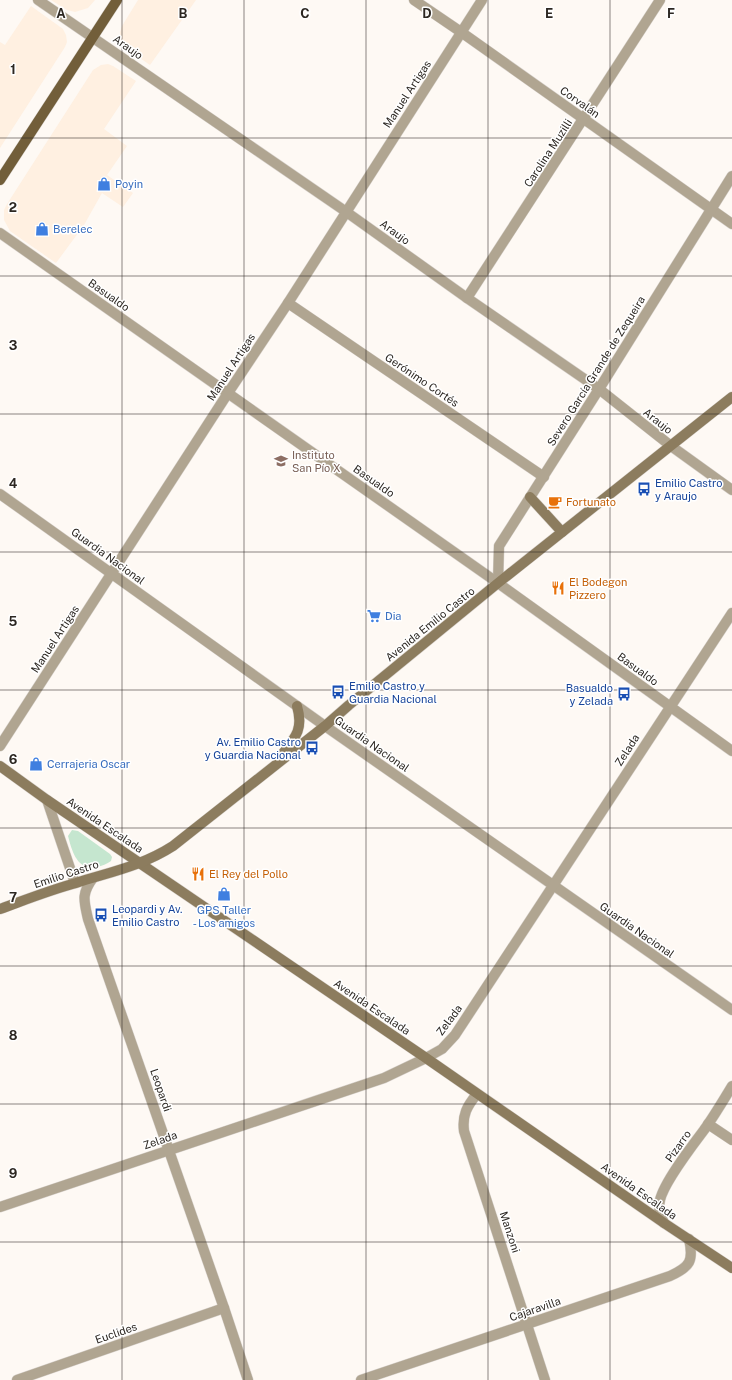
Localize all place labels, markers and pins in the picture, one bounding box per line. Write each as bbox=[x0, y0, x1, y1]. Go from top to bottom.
shop icon: Poyin bbox=[96, 176, 112, 192]
place label: Poyin bbox=[115, 178, 143, 190]
shop icon: Berelec bbox=[34, 221, 50, 237]
place label: Berelec bbox=[53, 223, 92, 235]
place label: Instituto San Pío X bbox=[292, 449, 341, 474]
school or university icon: Instituto San Pío X bbox=[273, 453, 289, 469]
place label: Emilio Castro y Araujo bbox=[655, 477, 723, 502]
bus stop icon: Emilio Castro y Araujo bbox=[636, 481, 652, 497]
cafe icon: Fortunato bbox=[547, 494, 563, 510]
place label: Fortunato bbox=[566, 496, 616, 508]
place label: El Bodegon Pizzero bbox=[569, 576, 627, 601]
restaurant icon: El Bodegon Pizzero bbox=[550, 580, 566, 596]
supermarket icon: Dia bbox=[366, 608, 382, 624]
place label: Dia bbox=[385, 610, 401, 622]
place label: Emilio Castro y Guardia Nacional bbox=[349, 680, 437, 705]
place label: Basualdo y Zelada bbox=[566, 682, 613, 707]
bus stop icon: Emilio Castro y Guardia Nacional bbox=[330, 684, 346, 700]
bus stop icon: Basualdo y Zelada bbox=[616, 686, 632, 702]
place label: Av. Emilio Castro y Guardia Nacional bbox=[205, 736, 301, 761]
bus stop icon: Av. Emilio Castro y Guardia Nacional bbox=[304, 740, 320, 756]
shop icon: Cerrajeria Oscar bbox=[28, 756, 44, 772]
place label: Cerrajeria Oscar bbox=[47, 758, 130, 770]
restaurant icon: El Rey del Pollo bbox=[190, 866, 206, 882]
place label: El Rey del Pollo bbox=[209, 868, 288, 880]
shop icon: GPS Taller - Los amigos bbox=[216, 886, 232, 902]
place label: Leopardi y Av. Emilio Castro bbox=[112, 903, 182, 928]
place label: GPS Taller - Los amigos bbox=[193, 904, 256, 929]
bus stop icon: Leopardi y Av. Emilio Castro bbox=[93, 907, 109, 923]

